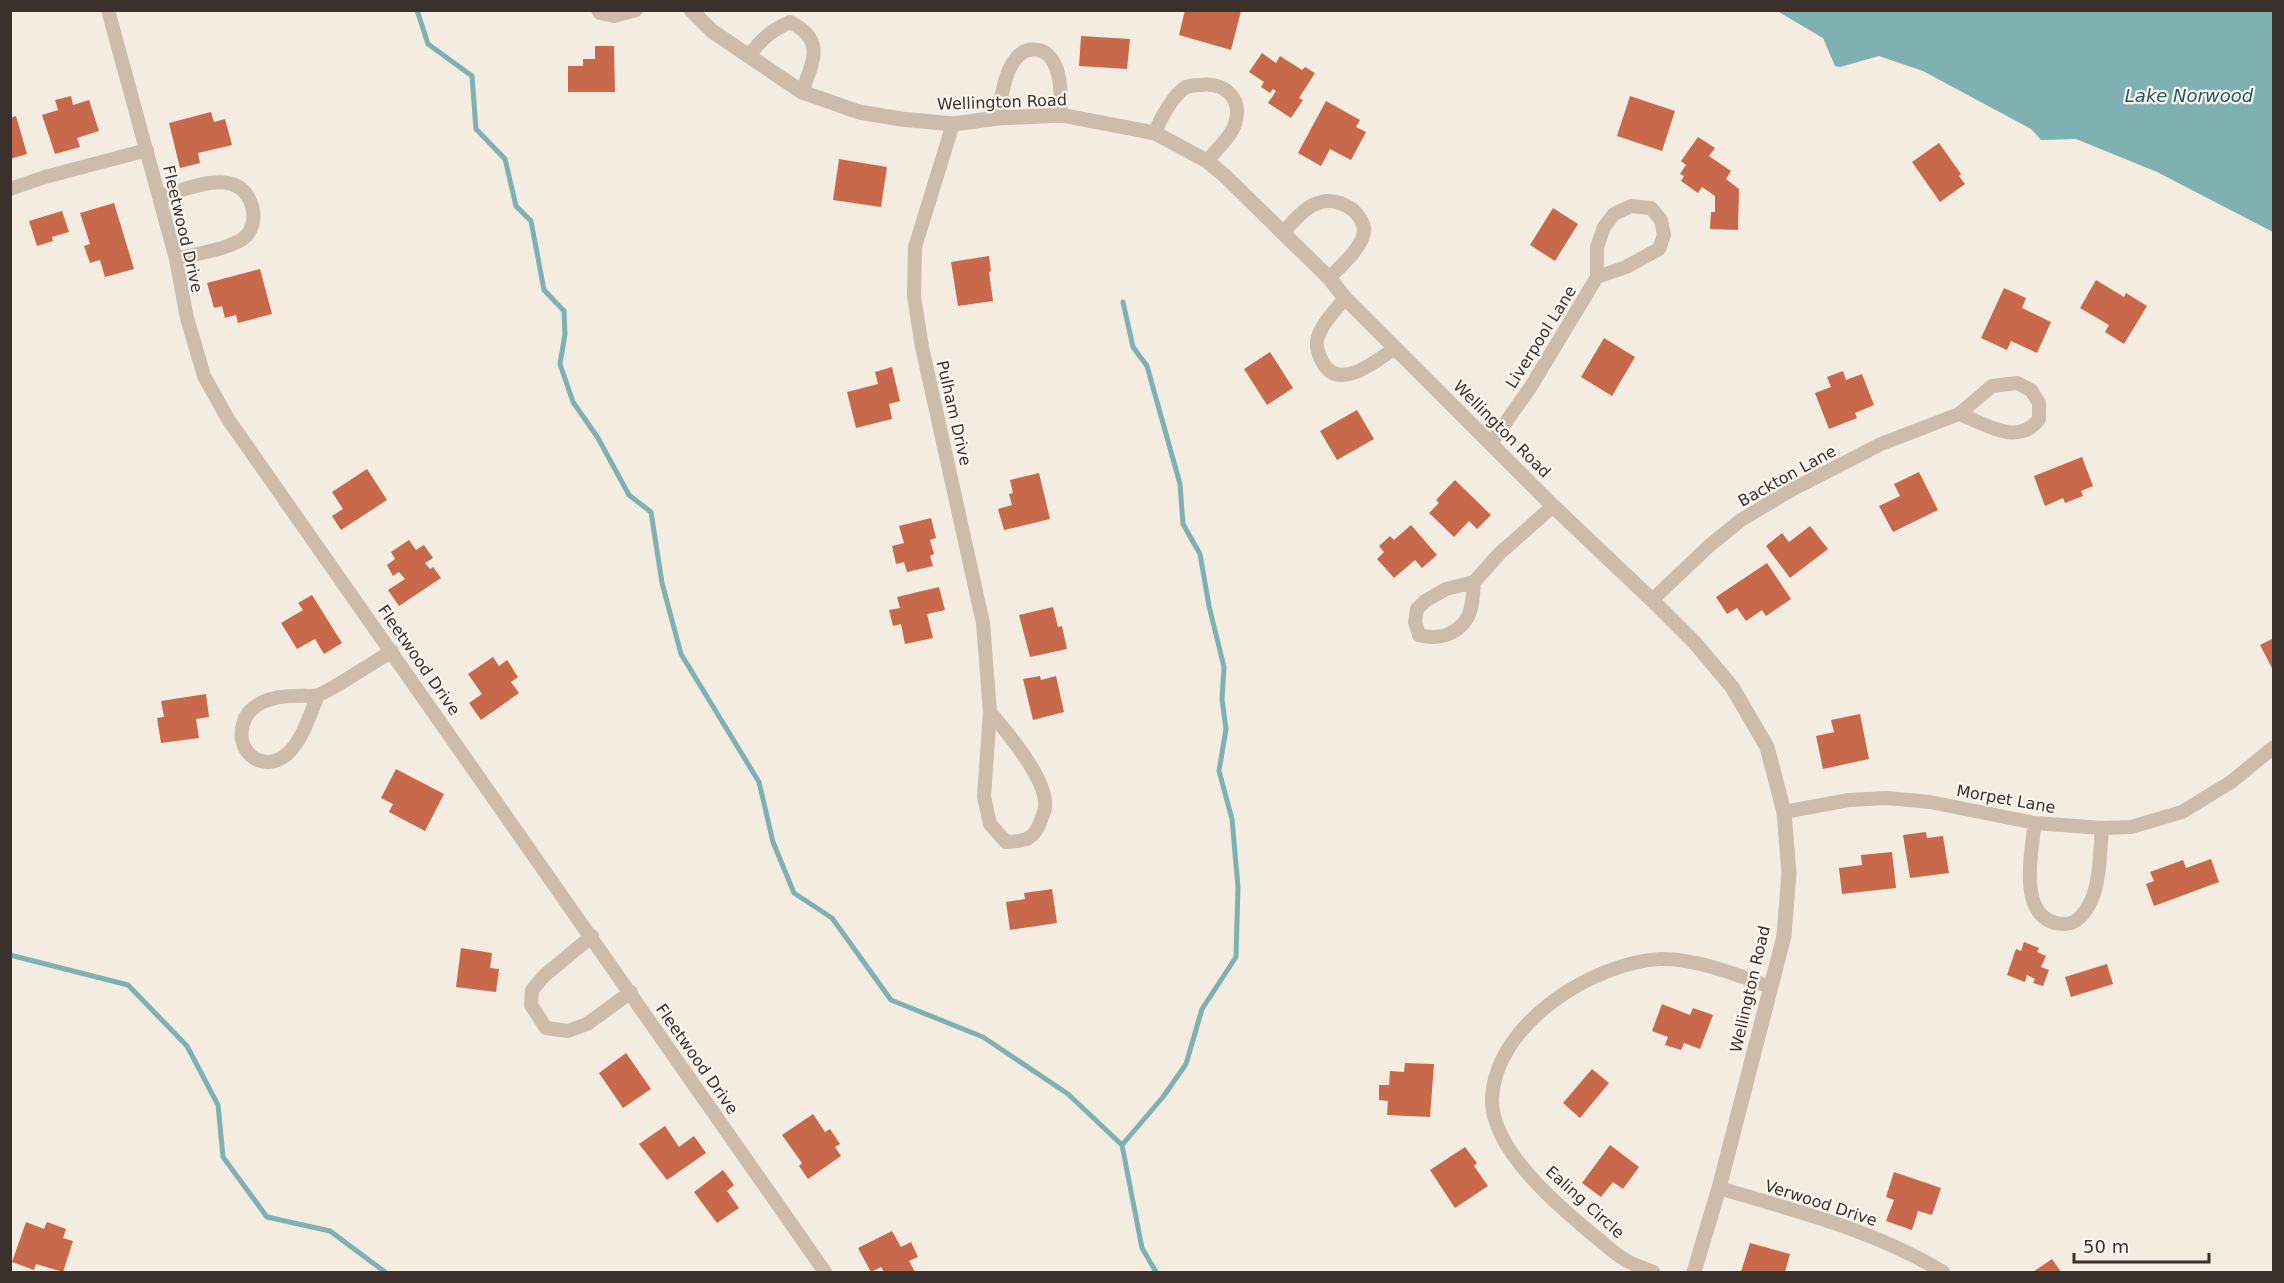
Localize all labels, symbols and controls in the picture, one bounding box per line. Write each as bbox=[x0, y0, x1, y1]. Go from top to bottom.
water label: Lake Norwood bbox=[2125, 85, 2254, 106]
street label: Wellington Road bbox=[937, 90, 1067, 114]
street label: Fleetwood Drive bbox=[159, 163, 207, 295]
street label: Liverpool Lane bbox=[1502, 282, 1580, 392]
street label: Pulham Drive bbox=[933, 359, 975, 467]
street label: Wellington Road bbox=[1449, 376, 1555, 482]
street label: Backton Lane bbox=[1735, 441, 1839, 511]
street label: Fleetwood Drive bbox=[374, 601, 464, 719]
street label: Morpet Lane bbox=[1955, 781, 2057, 817]
street label: Wellington Road bbox=[1726, 924, 1774, 1054]
street label: Fleetwood Drive bbox=[652, 1000, 742, 1118]
street label: Ealing Circle bbox=[1542, 1162, 1628, 1242]
street label: Verwood Drive bbox=[1763, 1176, 1879, 1230]
scale bar bbox=[2074, 1226, 2209, 1264]
text: 50 m bbox=[2083, 1236, 2129, 1257]

